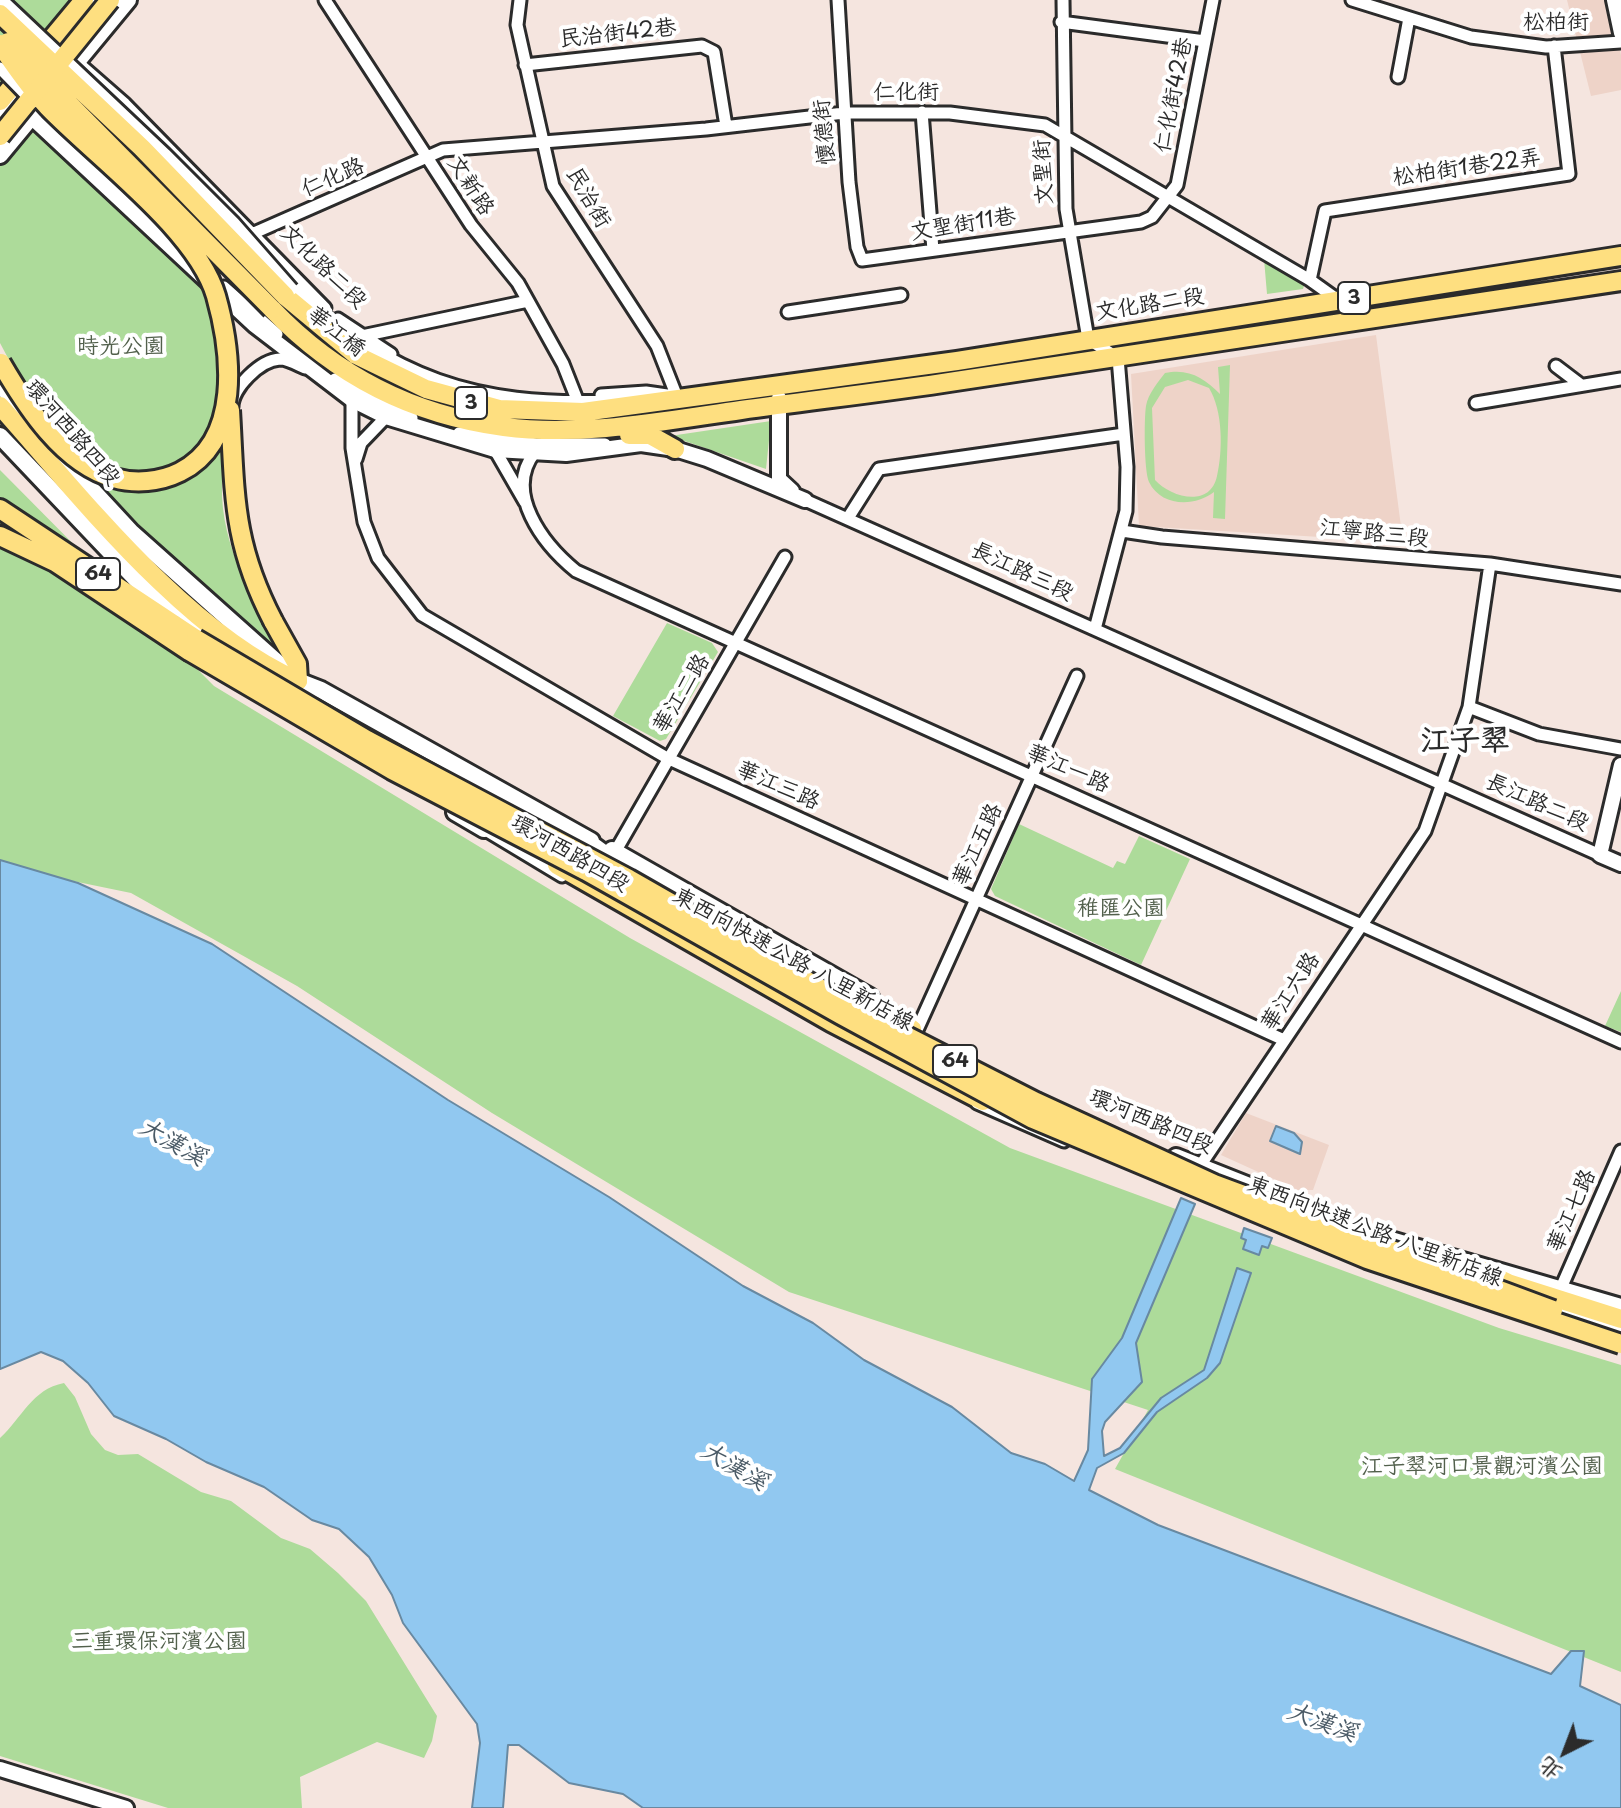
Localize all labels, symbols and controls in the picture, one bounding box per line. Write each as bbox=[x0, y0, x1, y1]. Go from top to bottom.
street label: 松柏街 bbox=[1523, 10, 1589, 36]
street label: 民治街42巷 bbox=[558, 15, 678, 53]
street label: 仁化街42巷 bbox=[1150, 35, 1198, 155]
street label: 仁化街 bbox=[873, 80, 939, 106]
street label: 懷德街 bbox=[809, 98, 841, 166]
street label: 文聖街 bbox=[1029, 138, 1059, 206]
street label: 松柏街1巷22弄 bbox=[1391, 145, 1543, 191]
street label: 文新路 bbox=[441, 151, 499, 221]
street label: 仁化路 bbox=[297, 153, 369, 203]
street label: 民治街 bbox=[560, 163, 616, 233]
street label: 文聖街11巷 bbox=[908, 204, 1018, 246]
street label: 文化路二段 bbox=[274, 219, 372, 315]
road number: 3 bbox=[1338, 282, 1370, 314]
street label: 文化路二段 bbox=[1094, 283, 1206, 327]
street label: 華江橋 bbox=[302, 301, 370, 363]
park label: 時光公園 bbox=[77, 334, 165, 360]
street label: 環河西路四段 bbox=[19, 375, 125, 491]
road number: 3 bbox=[455, 387, 487, 419]
street label: 江寧路三段 bbox=[1318, 515, 1430, 553]
street label: 長江路三段 bbox=[967, 537, 1077, 607]
road number: 64 bbox=[76, 558, 120, 590]
street label: 華江二路 bbox=[648, 649, 716, 739]
district label: 江子翠 bbox=[1420, 724, 1510, 760]
street label: 華江一路 bbox=[1022, 739, 1114, 799]
street label: 華江三路 bbox=[732, 756, 824, 816]
street label: 長江路二段 bbox=[1481, 769, 1593, 837]
street label: 華江五路 bbox=[947, 800, 1009, 890]
street label: 環河西路四段 bbox=[506, 810, 634, 898]
street label: 東西向快速公路 八里新店線 bbox=[668, 883, 918, 1037]
park label: 稚匯公園 bbox=[1077, 896, 1165, 922]
street label: 華江六路 bbox=[1256, 948, 1326, 1036]
road number: 64 bbox=[933, 1045, 977, 1077]
street label: 環河西路四段 bbox=[1085, 1084, 1217, 1160]
water label: 大漢溪 bbox=[134, 1113, 210, 1173]
street label: 華江七路 bbox=[1542, 1165, 1602, 1257]
street label: 東西向快速公路 八里新店線 bbox=[1244, 1171, 1506, 1293]
water label: 大漢溪 bbox=[696, 1437, 772, 1497]
park label: 江子翠河口景觀河濱公園 bbox=[1361, 1454, 1603, 1480]
park label: 三重環保河濱公園 bbox=[71, 1629, 247, 1655]
water label: 大漢溪 bbox=[1283, 1697, 1361, 1749]
north arrow bbox=[1525, 1712, 1605, 1792]
text: 北 bbox=[1529, 1751, 1568, 1790]

